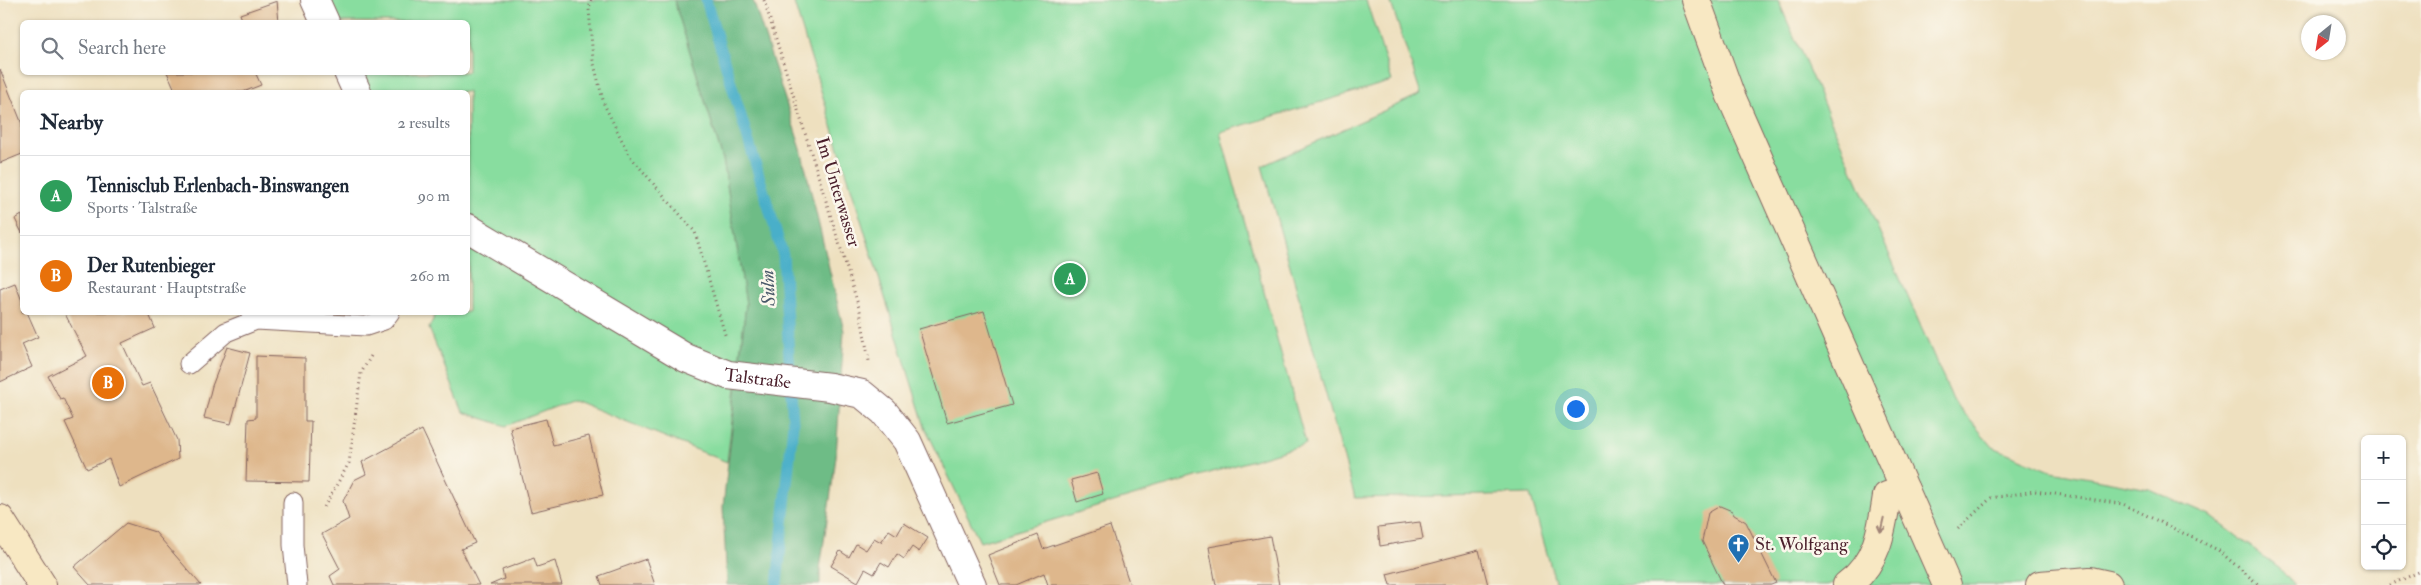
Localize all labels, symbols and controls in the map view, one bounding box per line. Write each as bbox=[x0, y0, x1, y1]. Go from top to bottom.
north arrow bbox=[2301, 15, 2346, 60]
search box bbox=[20, 20, 470, 75]
icon: search bbox=[38, 34, 66, 62]
text: Search here bbox=[78, 36, 166, 60]
text: Nearby bbox=[40, 109, 103, 136]
text: 2 results bbox=[397, 113, 450, 133]
street label: Im Unterwasser bbox=[810, 134, 866, 250]
text: Tennisclub Erlenbach-Binswangen bbox=[87, 174, 349, 198]
text: A bbox=[51, 186, 61, 206]
text: 90 m bbox=[418, 186, 450, 206]
text: Sports · Talstraße bbox=[87, 198, 198, 218]
text: Der Rutenbieger bbox=[87, 254, 215, 278]
pin: A bbox=[1054, 260, 1086, 298]
text: B bbox=[51, 266, 61, 286]
text: 260 m bbox=[410, 266, 450, 286]
water label: Sulm bbox=[755, 269, 781, 308]
text: Restaurant · Hauptstraße bbox=[87, 278, 246, 298]
street label: Talstraße bbox=[723, 363, 793, 394]
pin: B bbox=[92, 364, 124, 402]
your location bbox=[1563, 396, 1589, 422]
map controls bbox=[2361, 435, 2406, 570]
button: + bbox=[2361, 435, 2406, 480]
button: − bbox=[2361, 480, 2406, 525]
one-way arrow bbox=[1877, 517, 1886, 533]
button: locate bbox=[2361, 525, 2406, 570]
church icon: St. Wolfgang bbox=[1727, 532, 1751, 563]
place label: St. Wolfgang bbox=[1755, 533, 1849, 556]

